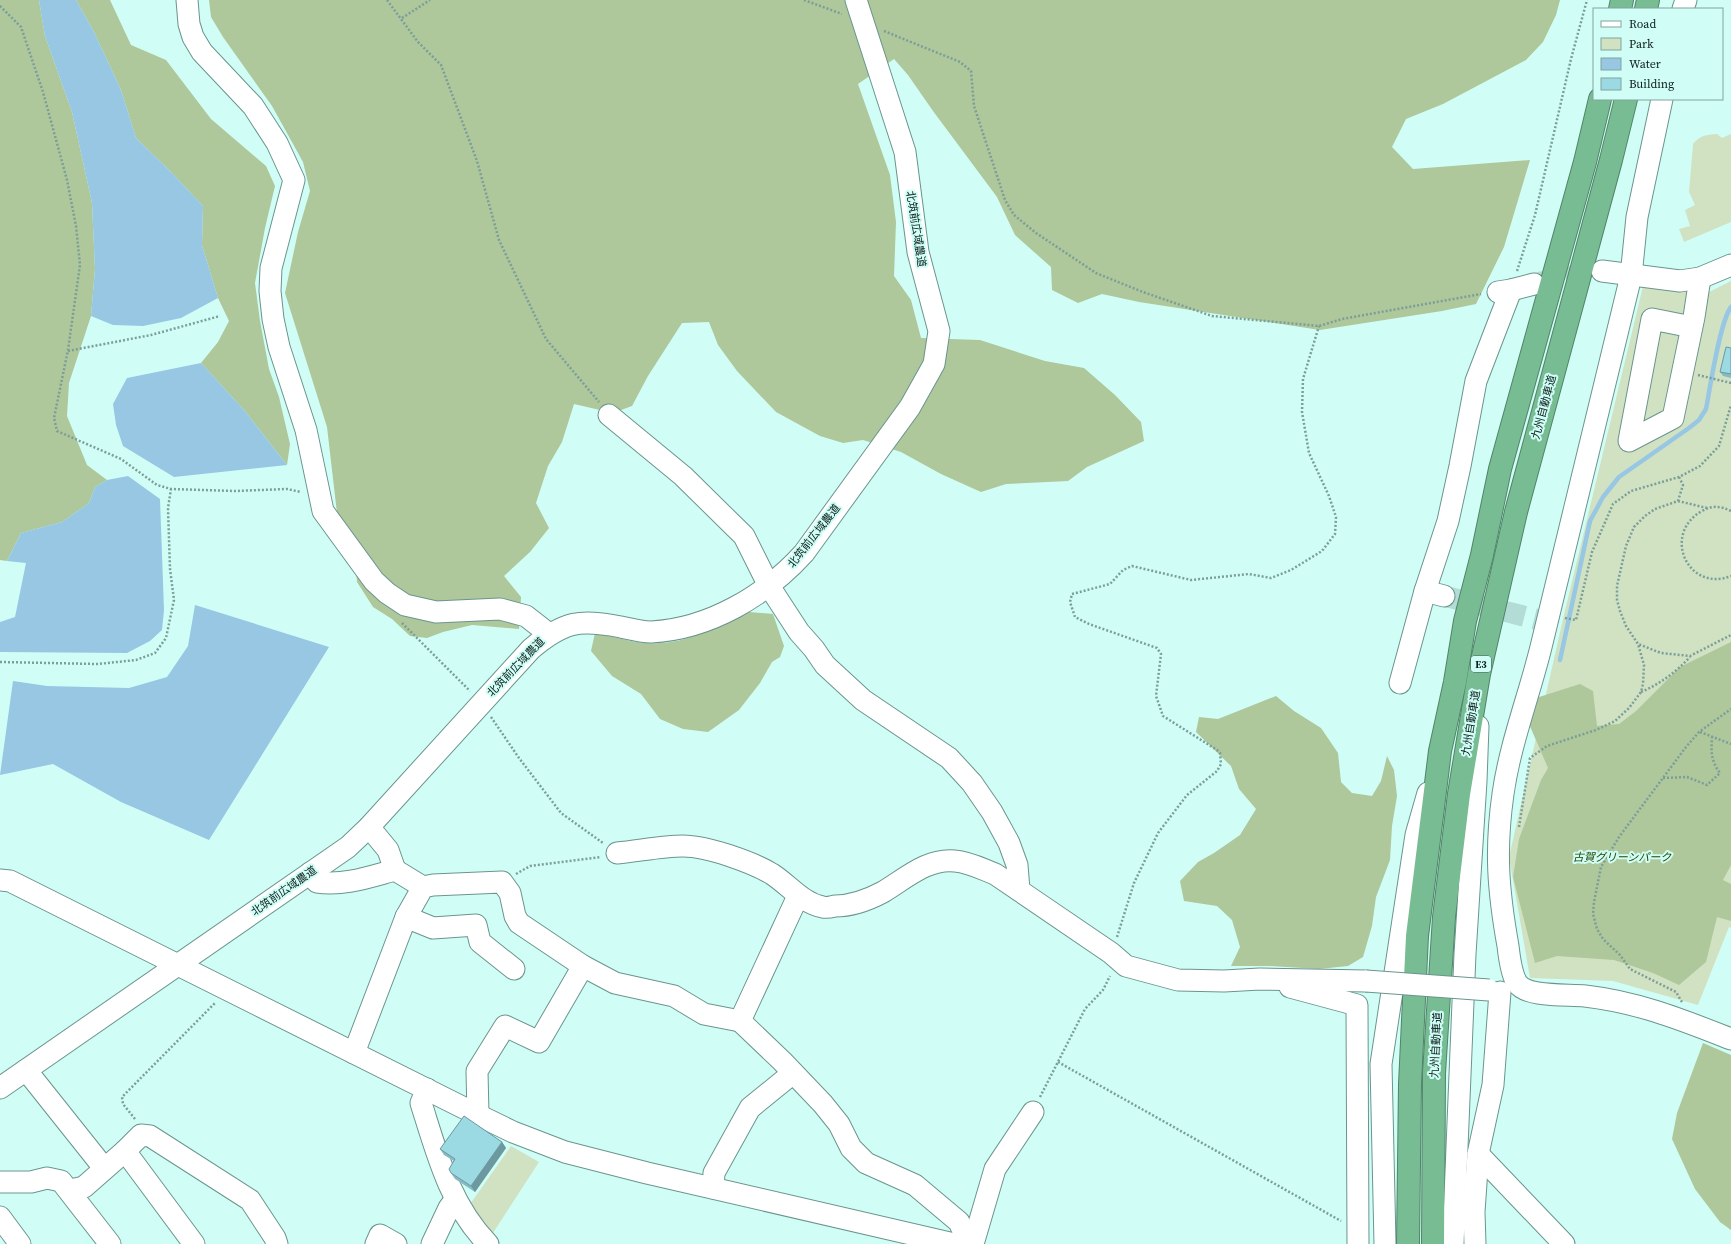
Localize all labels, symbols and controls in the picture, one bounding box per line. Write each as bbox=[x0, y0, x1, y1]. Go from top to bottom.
legend bbox=[1593, 8, 1723, 100]
text: Road bbox=[1629, 16, 1656, 32]
text: Park bbox=[1629, 36, 1654, 52]
text: Water bbox=[1629, 56, 1661, 72]
text: Building bbox=[1629, 76, 1674, 92]
street label: 北筑前広域農道 bbox=[903, 190, 929, 268]
street label: 九州自動車道 bbox=[1528, 373, 1560, 441]
street label: 北筑前広域農道 bbox=[784, 501, 844, 571]
street label: 北筑前広域農道 bbox=[484, 634, 548, 700]
road number: E3 bbox=[1471, 656, 1491, 672]
street label: 九州自動車道 bbox=[1458, 689, 1484, 757]
park label: 古賀グリーンパーク bbox=[1573, 850, 1672, 865]
street label: 北筑前広域農道 bbox=[248, 863, 320, 919]
street label: 九州自動車道 bbox=[1427, 1012, 1445, 1078]

